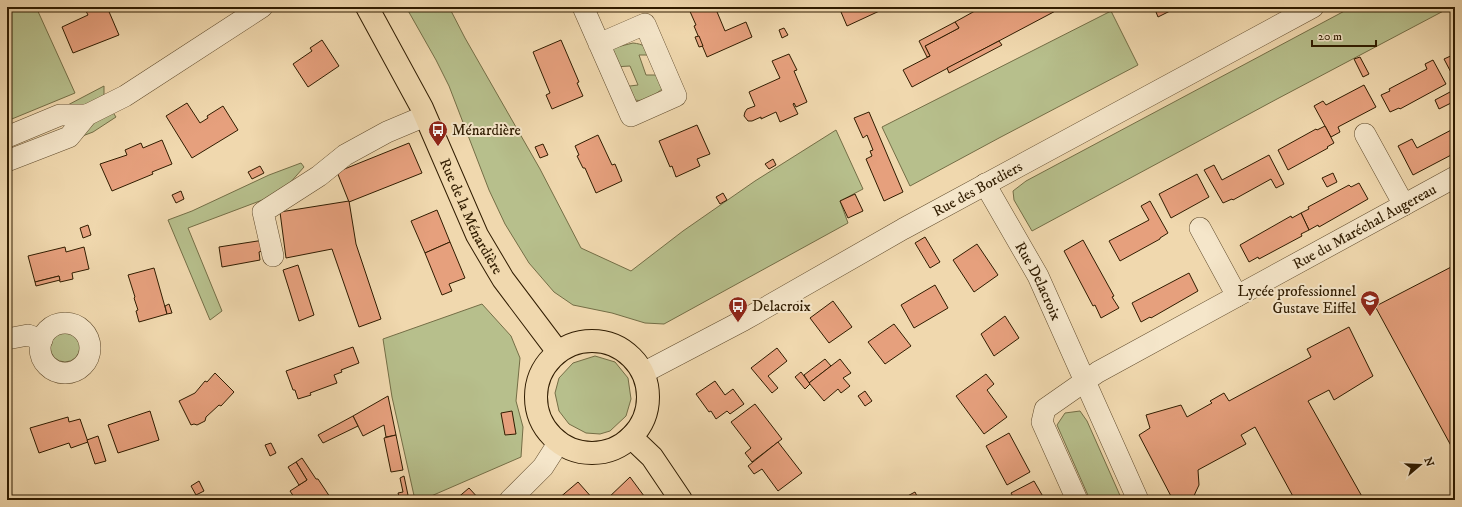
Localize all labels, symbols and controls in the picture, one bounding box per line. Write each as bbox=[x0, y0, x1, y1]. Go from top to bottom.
scale bar bbox=[1312, 22, 1376, 48]
text: 20 m bbox=[1318, 29, 1342, 44]
bus stop icon: Ménardière bbox=[427, 119, 449, 147]
place label: Ménardière bbox=[452, 121, 521, 140]
street label: Rue de la Ménardière bbox=[435, 156, 507, 278]
street label: Rue des Bordiers bbox=[930, 157, 1026, 221]
street label: Rue du Maréchal Augereau bbox=[1290, 180, 1440, 274]
street label: Rue Delacroix bbox=[1010, 239, 1066, 324]
place label: Lycée professionnel Gustave Eiffel bbox=[1237, 282, 1356, 318]
school or university icon: Lycée professionnel Gustave Eiffel bbox=[1359, 289, 1381, 317]
bus stop icon: Delacroix bbox=[727, 295, 749, 323]
place label: Delacroix bbox=[752, 297, 811, 316]
north arrow bbox=[1400, 445, 1440, 485]
text: N bbox=[1420, 456, 1437, 469]

